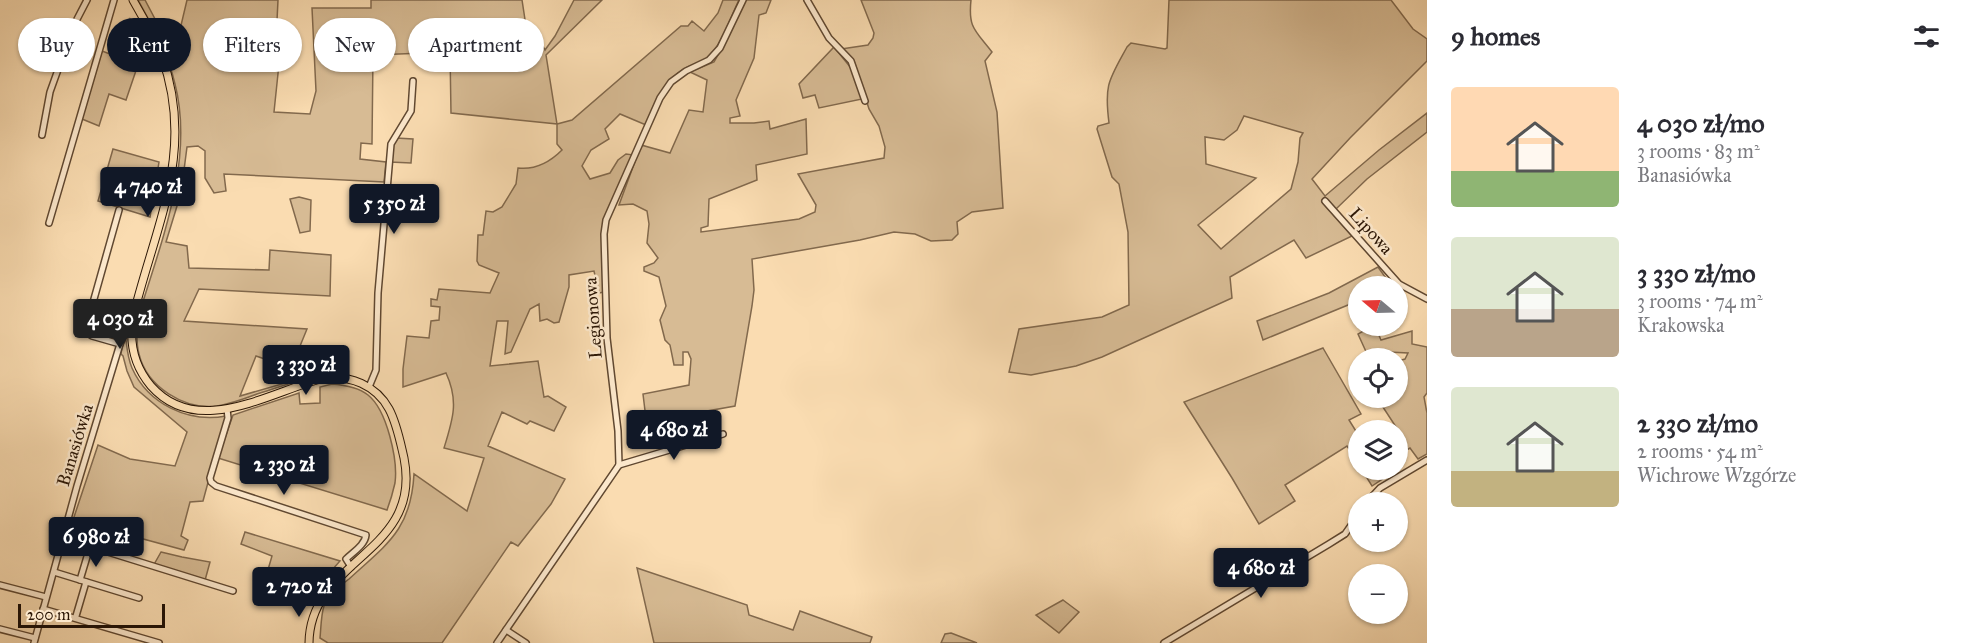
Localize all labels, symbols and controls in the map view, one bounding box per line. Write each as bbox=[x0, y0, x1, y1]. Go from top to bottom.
chip: Buy bbox=[18, 18, 95, 72]
chip: Rent bbox=[107, 18, 191, 72]
chip: Filters bbox=[203, 18, 302, 72]
chip: New bbox=[314, 18, 396, 72]
chip: Apartment bbox=[408, 18, 544, 72]
text: 9 homes bbox=[1451, 20, 1540, 52]
icon: filters bbox=[1910, 20, 1943, 53]
text: 4 030 zł/mo bbox=[1637, 107, 1764, 139]
icon: home bbox=[1499, 111, 1571, 183]
text: 3 rooms · 83 m² bbox=[1637, 139, 1760, 163]
text: Banasiówka bbox=[1637, 163, 1731, 187]
pin: 4 740 zł bbox=[86, 167, 210, 218]
text: 4 740 zł bbox=[114, 174, 182, 198]
pin: 5 350 zł bbox=[332, 184, 456, 235]
text: 5 350 zł bbox=[363, 191, 425, 215]
street label: Lipowa bbox=[1344, 203, 1398, 259]
text: 3 330 zł/mo bbox=[1637, 257, 1756, 289]
icon: home bbox=[1499, 261, 1571, 333]
street label: Legionowa bbox=[579, 276, 608, 359]
north arrow bbox=[1348, 276, 1408, 336]
map controls bbox=[1348, 276, 1408, 624]
text: 3 rooms · 74 m² bbox=[1637, 289, 1762, 313]
pin: 4 030 zł bbox=[58, 299, 182, 350]
text: 4 030 zł bbox=[87, 306, 153, 330]
text: Krakowska bbox=[1637, 313, 1724, 337]
pin: 3 330 zł bbox=[244, 345, 368, 396]
button: locate bbox=[1348, 348, 1408, 408]
text: 3 330 zł bbox=[277, 352, 335, 376]
street label: Banasiówka bbox=[52, 401, 98, 489]
text: 2 330 zł/mo bbox=[1637, 407, 1758, 439]
pin: 4 680 zł bbox=[612, 410, 736, 461]
icon: home bbox=[1499, 411, 1571, 483]
text: 4 680 zł bbox=[641, 417, 707, 441]
button: layers bbox=[1348, 420, 1408, 480]
text: 2 rooms · 54 m² bbox=[1637, 439, 1763, 463]
pin: 2 330 zł bbox=[222, 445, 346, 496]
text: 2 330 zł bbox=[254, 452, 314, 476]
text: Wichrowe Wzgórze bbox=[1637, 463, 1796, 487]
button: + bbox=[1348, 492, 1408, 552]
pin: 6 980 zł bbox=[34, 517, 158, 568]
text: 6 980 zł bbox=[63, 524, 129, 548]
pin: 4 680 zł bbox=[1199, 548, 1323, 599]
text: 4 680 zł bbox=[1228, 555, 1294, 579]
button: − bbox=[1348, 564, 1408, 624]
pin: 2 720 zł bbox=[237, 567, 361, 618]
text: 2 720 zł bbox=[266, 574, 332, 598]
scale bar bbox=[18, 601, 165, 628]
text: 200 m bbox=[27, 605, 70, 624]

